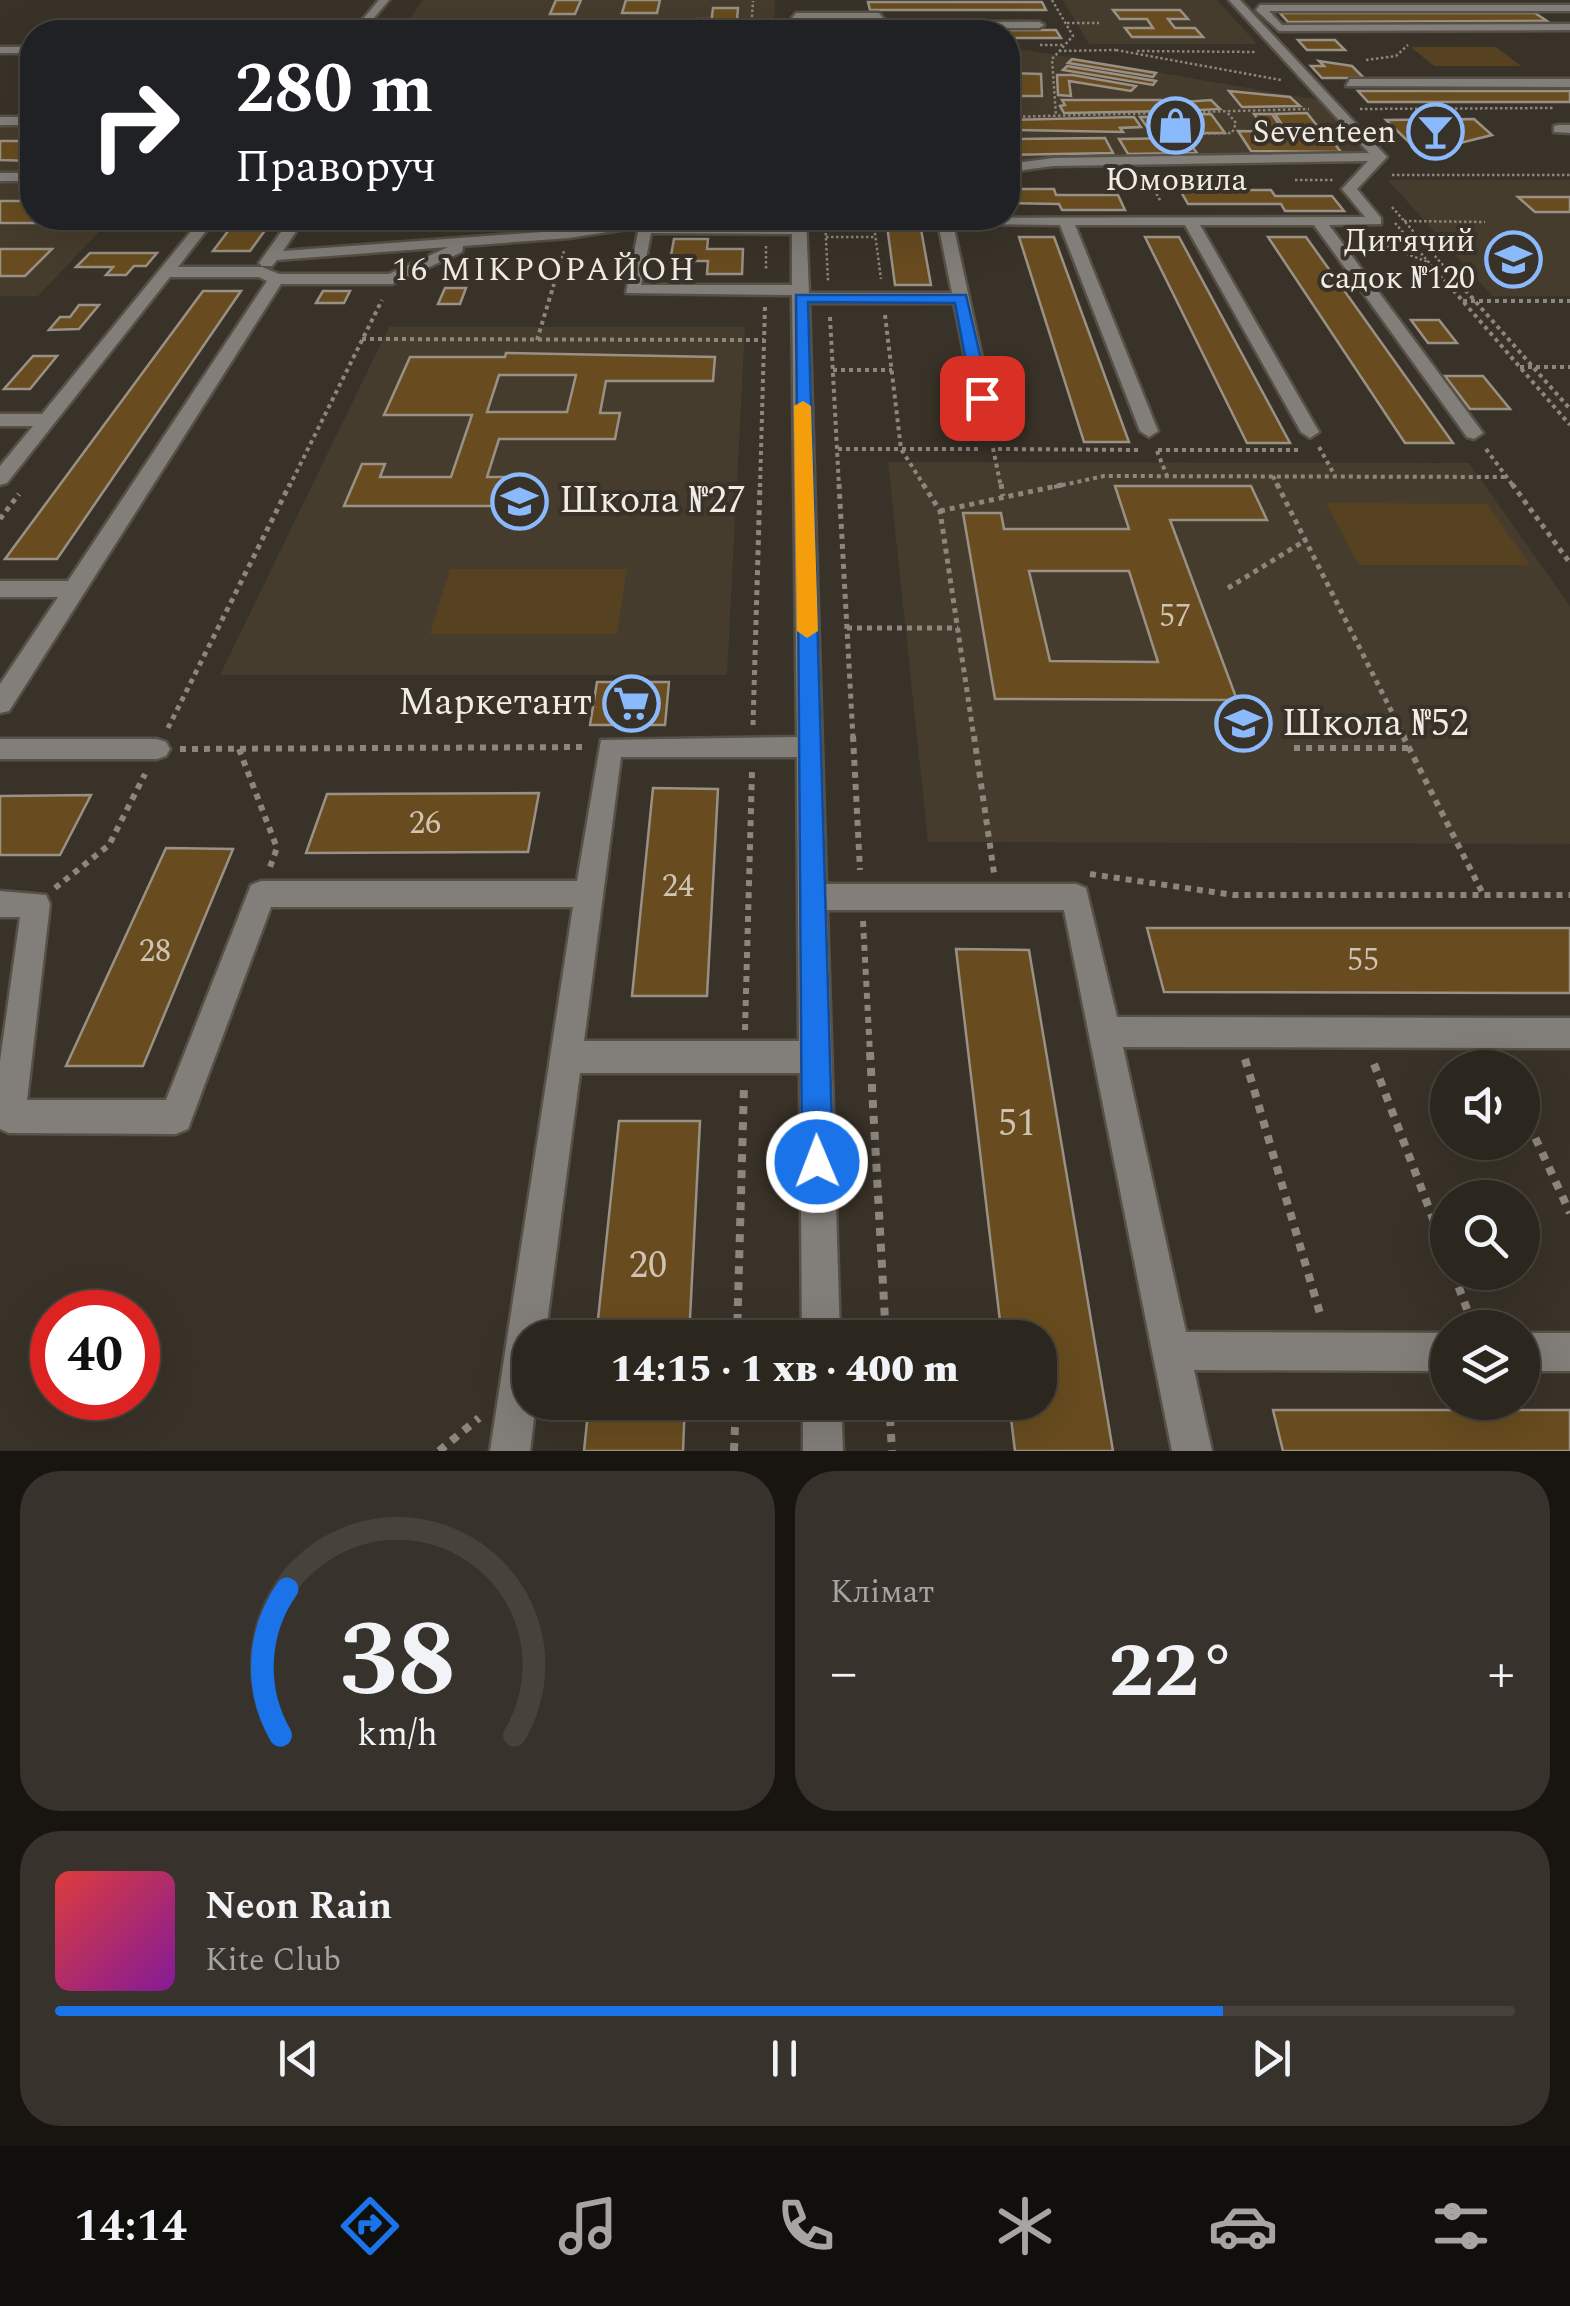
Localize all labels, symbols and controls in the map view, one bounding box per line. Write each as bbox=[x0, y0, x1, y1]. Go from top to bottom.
text: 280 m bbox=[235, 37, 433, 143]
icon: right bbox=[70, 60, 200, 190]
shop icon: Юмовила bbox=[1146, 96, 1206, 156]
bar icon: Seventeen bbox=[1405, 102, 1465, 162]
place label: Seventeen bbox=[1252, 108, 1396, 157]
text: Праворуч bbox=[235, 133, 436, 202]
place label: Юмовила bbox=[1105, 156, 1247, 205]
place label: Дитячий садок №120 bbox=[1320, 217, 1475, 303]
school or university icon: Дитячий садок №120 bbox=[1484, 229, 1544, 289]
district label: 16 МІКРОРАЙОН bbox=[392, 246, 698, 295]
pin bbox=[940, 356, 1025, 441]
icon: arrive bbox=[955, 371, 1010, 426]
school or university icon: Школа №27 bbox=[490, 471, 550, 531]
place label: Школа №27 bbox=[559, 472, 746, 530]
house number: 57 bbox=[1159, 592, 1191, 641]
supermarket icon: Маркетант bbox=[601, 673, 661, 733]
place label: Маркетант bbox=[398, 674, 592, 732]
school or university icon: Школа №52 bbox=[1213, 694, 1273, 754]
place label: Школа №52 bbox=[1282, 695, 1469, 753]
house number: 26 bbox=[409, 799, 441, 848]
house number: 24 bbox=[662, 862, 694, 911]
house number: 28 bbox=[139, 927, 171, 976]
house number: 55 bbox=[1347, 936, 1379, 985]
map controls bbox=[1430, 1050, 1540, 1420]
button: sound bbox=[1430, 1050, 1540, 1160]
house number: 51 bbox=[998, 1095, 1036, 1153]
position arrow bbox=[765, 1110, 869, 1214]
button: search bbox=[1430, 1180, 1540, 1290]
house number: 20 bbox=[629, 1237, 667, 1295]
speed limit sign: 40 bbox=[30, 1290, 160, 1420]
button: layers bbox=[1430, 1310, 1540, 1420]
text: 14:15 · 1 хв · 400 m bbox=[610, 1341, 959, 1399]
text: Клімат bbox=[830, 1568, 934, 1617]
text: 38 bbox=[339, 1583, 456, 1741]
text: 22° bbox=[1109, 1616, 1236, 1730]
text: − bbox=[830, 1632, 858, 1715]
text: + bbox=[1487, 1632, 1515, 1715]
text: km/h bbox=[357, 1707, 438, 1762]
text: Neon Rain bbox=[205, 1878, 392, 1936]
text: Kite Club bbox=[205, 1936, 341, 1985]
icon: previous bbox=[271, 2031, 326, 2086]
icon: pause bbox=[757, 2031, 812, 2086]
icon: next bbox=[1244, 2031, 1299, 2086]
icon: directions bbox=[335, 2191, 405, 2261]
icon: music bbox=[553, 2191, 623, 2261]
icon: phone bbox=[771, 2191, 841, 2261]
icon: climate bbox=[990, 2191, 1060, 2261]
icon: car bbox=[1208, 2191, 1278, 2261]
icon: filters bbox=[1426, 2191, 1496, 2261]
text: 14:14 bbox=[74, 2192, 187, 2261]

